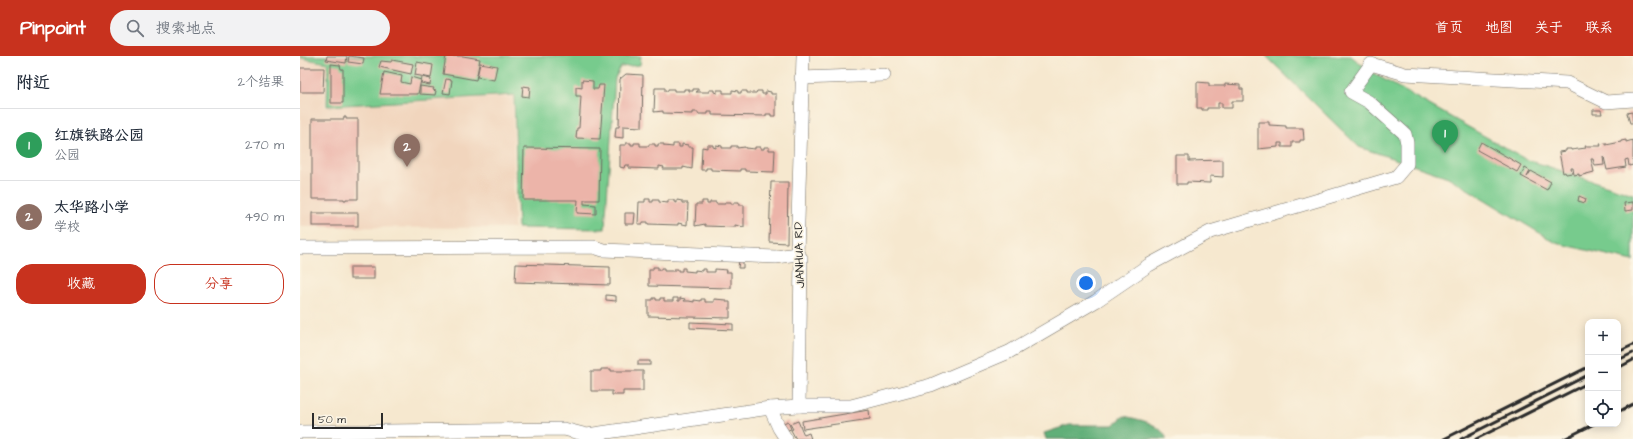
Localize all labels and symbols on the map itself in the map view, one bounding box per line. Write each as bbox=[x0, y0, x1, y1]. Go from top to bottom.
pin: 1 bbox=[1432, 120, 1458, 153]
pin: 2 bbox=[394, 134, 420, 167]
street label: JIANHUA RD bbox=[790, 221, 809, 288]
your location bbox=[1076, 273, 1096, 293]
scale bar bbox=[312, 411, 383, 430]

